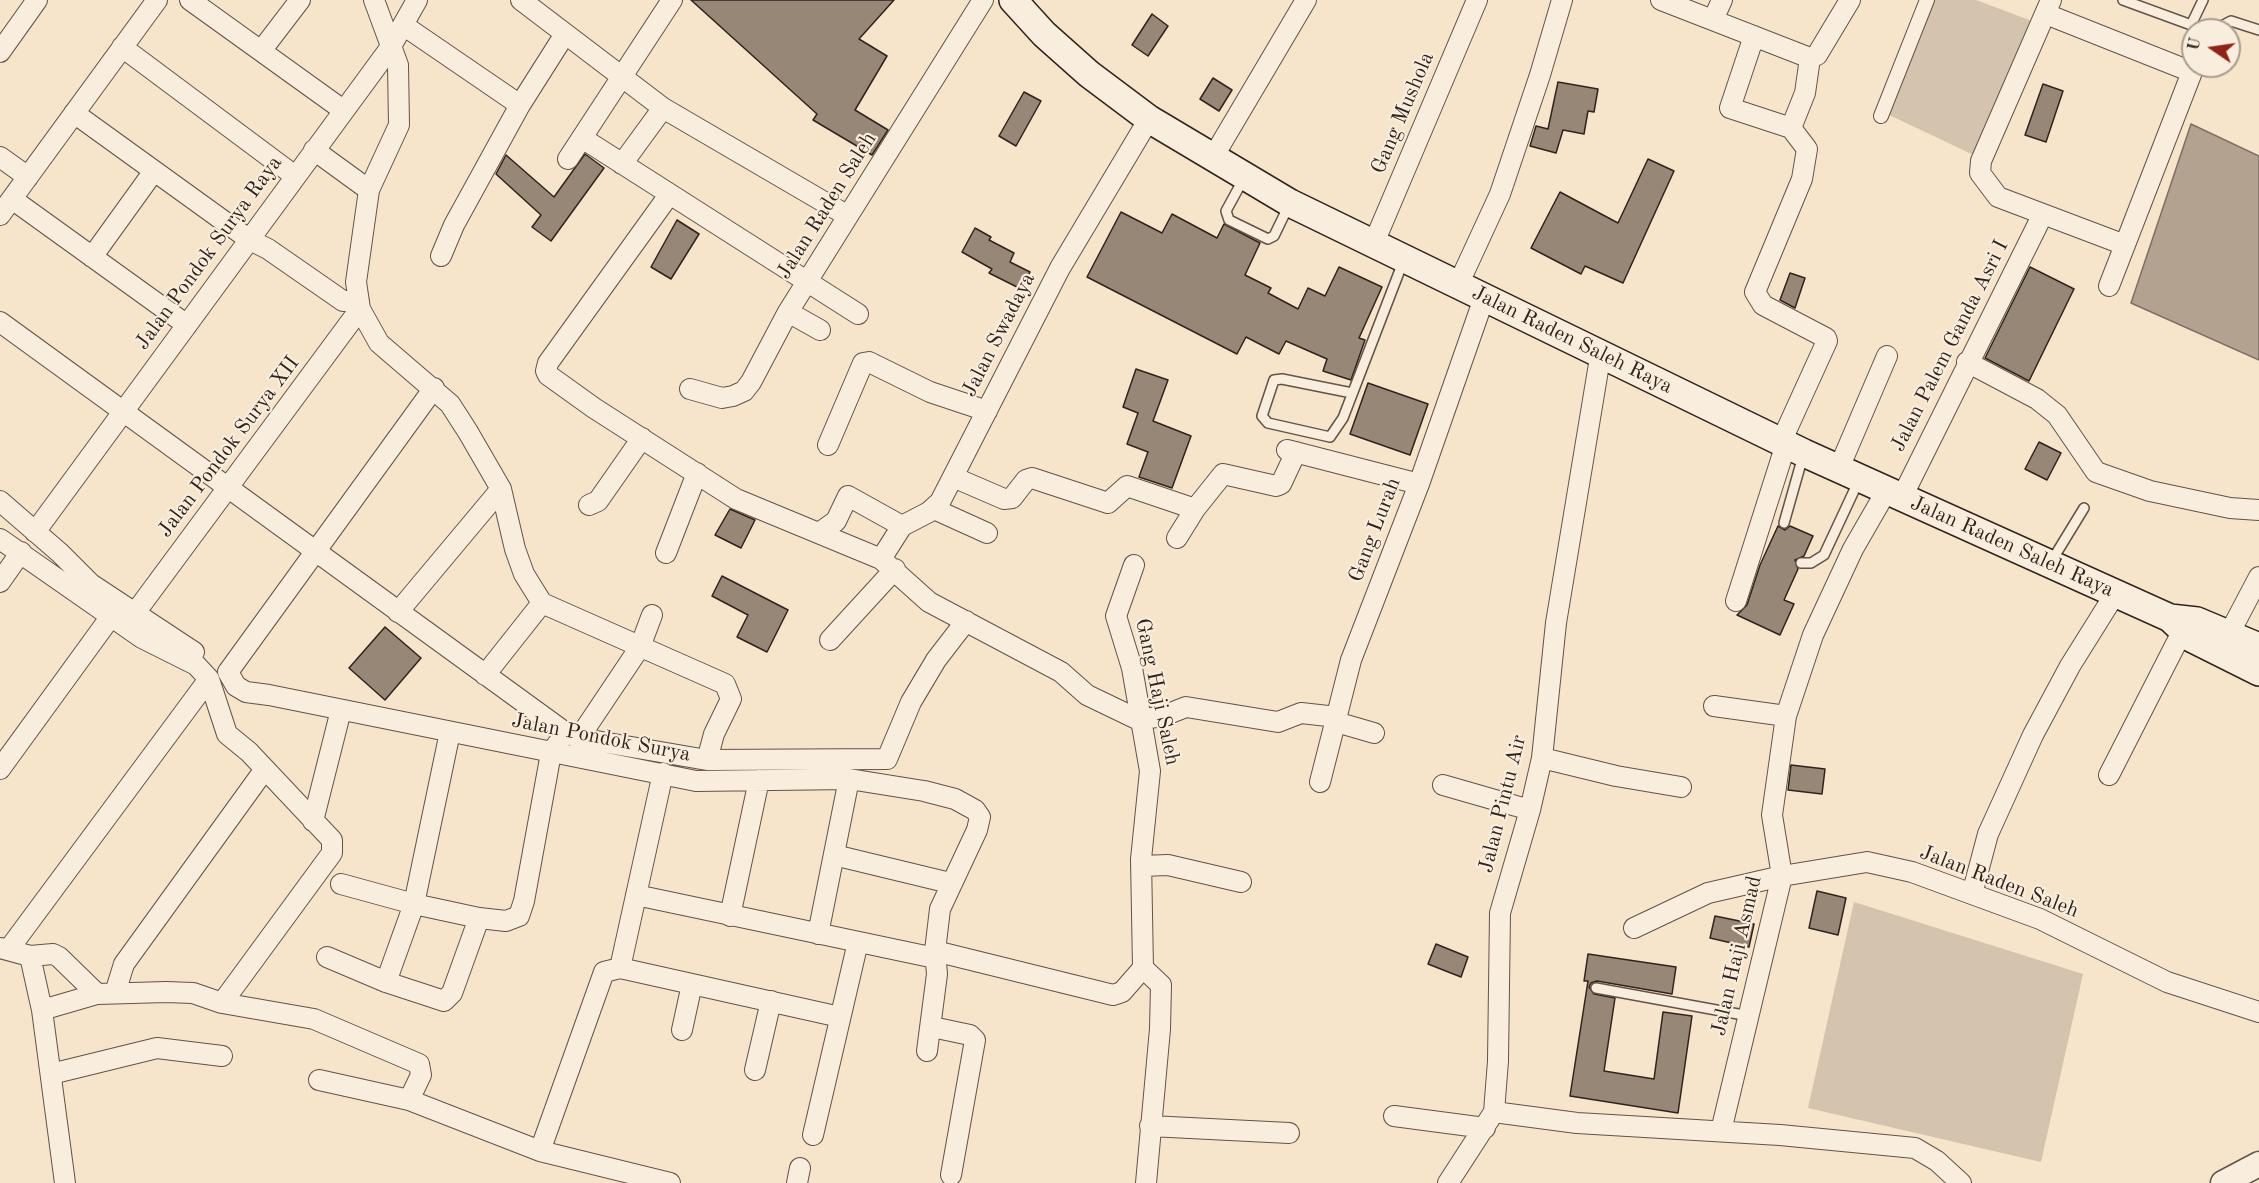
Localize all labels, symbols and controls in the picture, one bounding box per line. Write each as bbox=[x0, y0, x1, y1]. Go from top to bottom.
north arrow bbox=[2181, 18, 2241, 78]
text: U bbox=[2186, 36, 2205, 52]
street label: Gang Mushola bbox=[1366, 48, 1440, 178]
street label: Jalan Raden Saleh bbox=[772, 128, 882, 284]
street label: Jalan Pondok Surya Raya bbox=[130, 151, 288, 355]
street label: Jalan Palem Ganda Asri I bbox=[1886, 236, 2014, 456]
street label: Jalan Swadaya bbox=[957, 269, 1041, 401]
street label: Jalan Raden Saleh Raya bbox=[1468, 280, 1676, 400]
street label: Jalan Pondok Surya XII bbox=[153, 352, 305, 542]
street label: Gang Lurah bbox=[1344, 474, 1406, 586]
street label: Jalan Raden Saleh Raya bbox=[1906, 491, 2118, 603]
street label: Gang Haji Saleh bbox=[1129, 616, 1185, 768]
street label: Jalan Pondok Surya bbox=[509, 708, 693, 768]
street label: Jalan Pintu Air bbox=[1474, 733, 1532, 875]
street label: Jalan Raden Saleh bbox=[1916, 840, 2082, 924]
street label: Jalan Haji Asmad bbox=[1706, 874, 1768, 1038]

